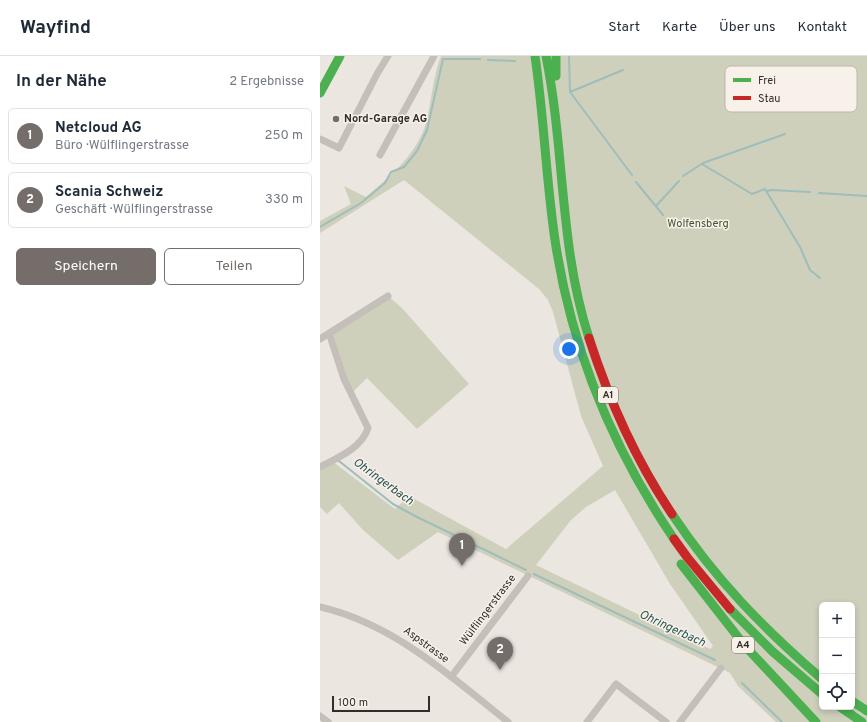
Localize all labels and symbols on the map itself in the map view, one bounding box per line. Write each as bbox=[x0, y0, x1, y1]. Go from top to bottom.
legend bbox=[725, 66, 857, 112]
text: Frei bbox=[758, 74, 776, 88]
text: Stau bbox=[758, 92, 781, 106]
place label: Nord-Garage AG bbox=[344, 112, 427, 126]
marker: Nord-Garage AG bbox=[331, 114, 341, 124]
park label: Wolfensberg bbox=[667, 217, 729, 231]
your location bbox=[559, 339, 579, 359]
road number: A1 bbox=[598, 387, 618, 403]
water label: Ohringerbach bbox=[349, 455, 417, 510]
pin: 1 bbox=[449, 533, 475, 566]
street label: Wülflingerstrasse bbox=[457, 572, 519, 648]
water label: Ohringerbach bbox=[636, 607, 708, 652]
street label: Aspstrasse bbox=[400, 624, 452, 666]
pin: 2 bbox=[487, 637, 513, 670]
road number: A4 bbox=[732, 637, 754, 653]
scale bar bbox=[332, 694, 430, 713]

